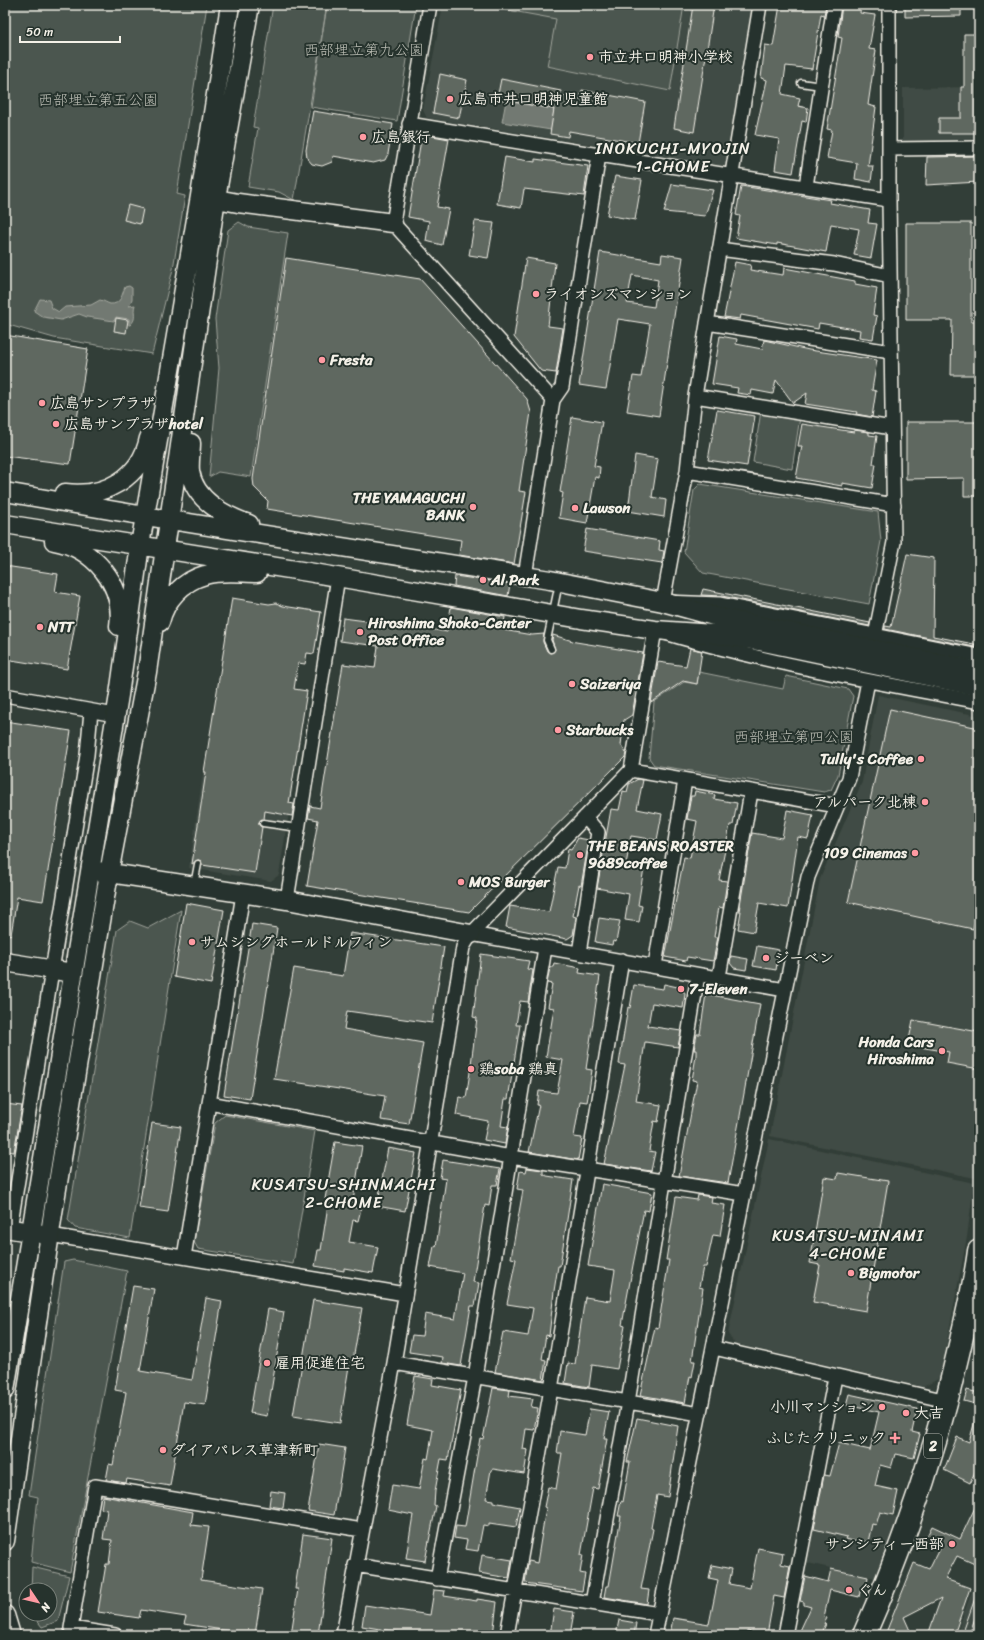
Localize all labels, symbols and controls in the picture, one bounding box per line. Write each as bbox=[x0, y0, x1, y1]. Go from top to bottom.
scale bar bbox=[20, 18, 120, 44]
text: 50 m bbox=[26, 21, 53, 43]
park label: 西部埋立第九公園 bbox=[304, 37, 424, 63]
place label: 市立井口明神小学校 bbox=[598, 44, 733, 70]
marker: 市立井口明神小学校 bbox=[585, 52, 595, 62]
place label: 広島市井口明神児童館 bbox=[458, 86, 608, 112]
park label: 西部埋立第五公園 bbox=[38, 87, 158, 113]
marker: 広島市井口明神児童館 bbox=[445, 94, 455, 104]
place label: 広島銀行 bbox=[371, 124, 431, 150]
marker: 広島銀行 bbox=[358, 132, 368, 142]
district label: INOKUCHI-MYOJIN 1-CHOME bbox=[594, 134, 751, 181]
place label: ライオンズマンション bbox=[544, 281, 692, 307]
marker: ライオンズマンション bbox=[531, 289, 541, 299]
place label: Fresta bbox=[329, 347, 373, 373]
marker: Fresta bbox=[317, 355, 327, 365]
place label: 広島サンプラザ bbox=[50, 390, 155, 416]
marker: 広島サンプラザ bbox=[37, 398, 47, 408]
place label: 広島サンプラザhotel bbox=[64, 411, 204, 437]
marker: 広島サンプラザhotel bbox=[51, 419, 61, 429]
place label: THE YAMAGUCHI BANK bbox=[353, 485, 466, 528]
place label: Lawson bbox=[583, 495, 631, 521]
marker: THE YAMAGUCHI BANK bbox=[468, 502, 478, 512]
marker: Lawson bbox=[570, 503, 580, 513]
place label: Al Park bbox=[490, 567, 540, 593]
marker: Al Park bbox=[478, 575, 488, 585]
place label: Hiroshima Shoko-Center Post Office bbox=[367, 610, 533, 653]
place label: NTT bbox=[47, 614, 75, 640]
marker: NTT bbox=[35, 622, 45, 632]
marker: Hiroshima Shoko-Center Post Office bbox=[355, 627, 365, 637]
place label: Saizeriya bbox=[579, 671, 641, 697]
marker: Saizeriya bbox=[567, 679, 577, 689]
place label: Starbucks bbox=[565, 717, 634, 743]
park label: 西部埋立第四公園 bbox=[734, 724, 854, 750]
marker: Starbucks bbox=[553, 725, 563, 735]
place label: Tully's Coffee bbox=[820, 746, 914, 772]
marker: Tully's Coffee bbox=[916, 754, 926, 764]
place label: アルパーク北棟 bbox=[813, 789, 917, 815]
marker: アルパーク北棟 bbox=[920, 797, 930, 807]
place label: THE BEANS ROASTER 9689coffee bbox=[588, 833, 734, 876]
place label: 109 Cinemas bbox=[823, 840, 908, 866]
marker: 109 Cinemas bbox=[910, 848, 920, 858]
marker: THE BEANS ROASTER 9689coffee bbox=[575, 850, 585, 860]
place label: MOS Burger bbox=[468, 869, 551, 895]
marker: MOS Burger bbox=[456, 877, 466, 887]
place label: サムシングホールドルフィン bbox=[200, 929, 393, 955]
marker: サムシングホールドルフィン bbox=[187, 937, 197, 947]
place label: ジーベン bbox=[774, 945, 834, 971]
marker: ジーベン bbox=[761, 953, 771, 963]
place label: 7-Eleven bbox=[689, 976, 749, 1002]
marker: 7-Eleven bbox=[676, 984, 686, 994]
place label: Honda Cars Hiroshima bbox=[857, 1029, 935, 1072]
marker: Honda Cars Hiroshima bbox=[937, 1046, 947, 1056]
place label: 鶏soba 鶏真 bbox=[479, 1056, 558, 1082]
marker: 鶏soba 鶏真 bbox=[466, 1064, 476, 1074]
district label: KUSATSU-SHINMACHI 2-CHOME bbox=[252, 1170, 437, 1217]
district label: KUSATSU-MINAMI 4-CHOME bbox=[772, 1221, 925, 1268]
place label: Bigmotor bbox=[859, 1260, 921, 1286]
marker: Bigmotor bbox=[846, 1268, 856, 1278]
place label: 雇用促進住宅 bbox=[275, 1350, 365, 1376]
marker: 雇用促進住宅 bbox=[262, 1358, 272, 1368]
place label: 小川マンション bbox=[770, 1394, 874, 1420]
place label: 大吉 bbox=[914, 1400, 944, 1426]
marker: 小川マンション bbox=[877, 1402, 887, 1412]
marker: 大吉 bbox=[901, 1408, 911, 1418]
place label: ふじたクリニック bbox=[766, 1425, 886, 1451]
marker: ふじたクリニック bbox=[889, 1432, 901, 1444]
road number: 2 bbox=[924, 1434, 942, 1458]
place label: ダイアパレス草津新町 bbox=[171, 1437, 319, 1463]
marker: ダイアパレス草津新町 bbox=[158, 1445, 168, 1455]
place label: サンシティー西部 bbox=[825, 1531, 944, 1557]
marker: サンシティー西部 bbox=[947, 1539, 957, 1549]
place label: ぐん bbox=[857, 1577, 887, 1603]
north arrow bbox=[18, 1582, 58, 1622]
marker: ぐん bbox=[844, 1585, 854, 1595]
text: N bbox=[36, 1598, 56, 1616]

